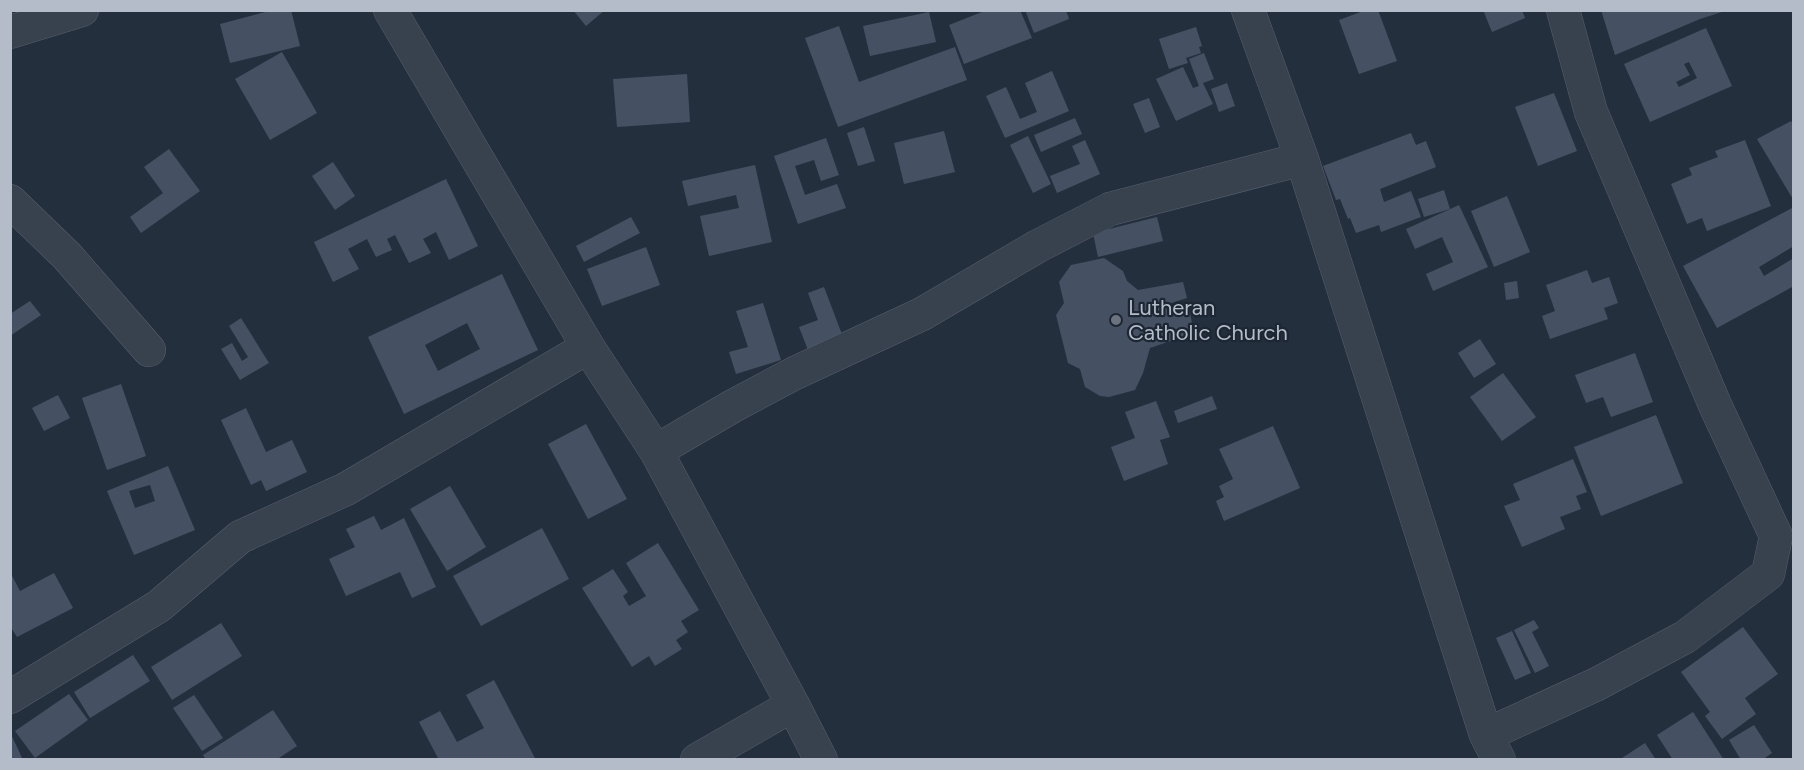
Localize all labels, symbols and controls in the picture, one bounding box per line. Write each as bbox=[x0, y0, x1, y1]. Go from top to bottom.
place label: Lutheran Catholic Church bbox=[1128, 294, 1288, 346]
marker: Lutheran Catholic Church bbox=[1109, 313, 1123, 327]

